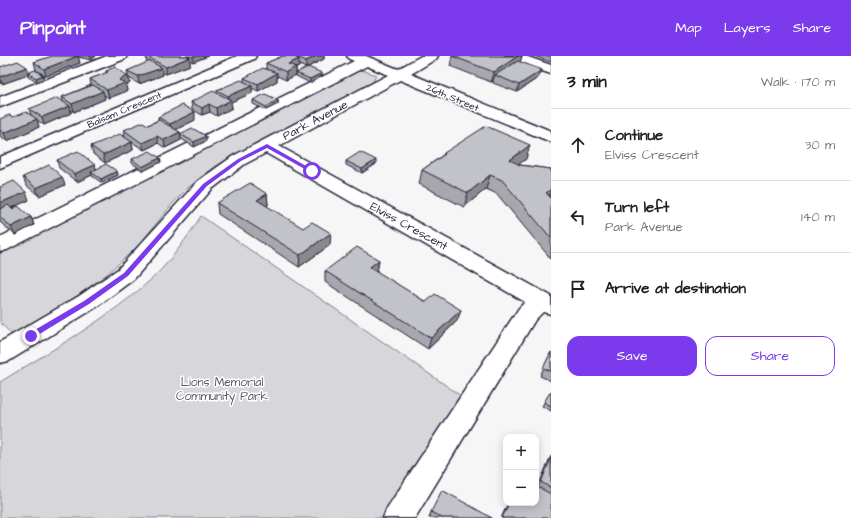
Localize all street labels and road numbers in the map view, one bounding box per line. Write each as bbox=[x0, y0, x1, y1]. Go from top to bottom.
street label: 26th Street bbox=[424, 81, 481, 115]
street label: Balsam Crescent bbox=[85, 88, 164, 132]
street label: Park Avenue bbox=[280, 96, 351, 145]
street label: Elviss Crescent bbox=[367, 198, 451, 255]

